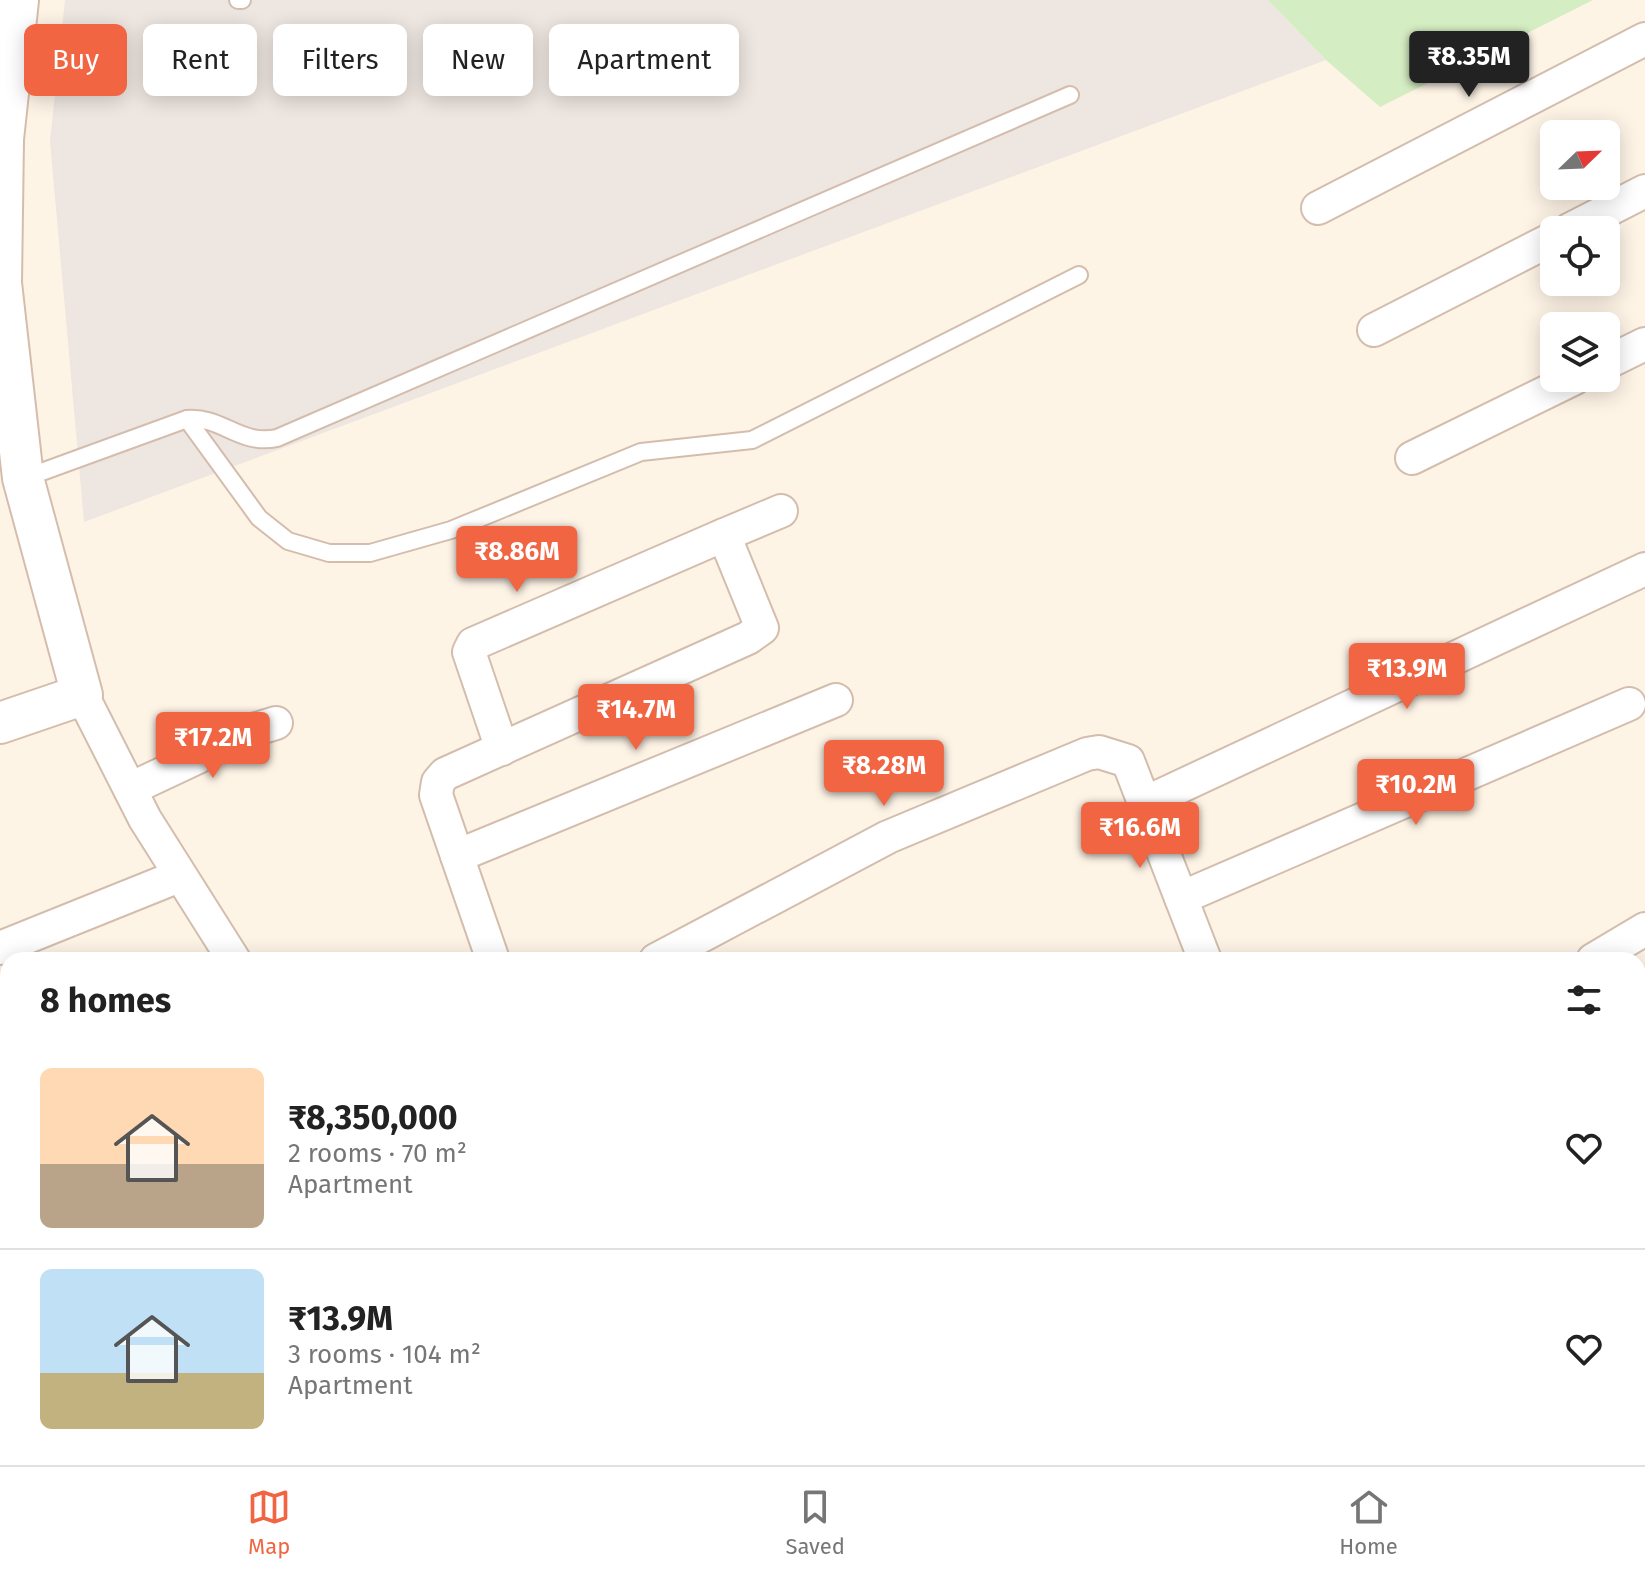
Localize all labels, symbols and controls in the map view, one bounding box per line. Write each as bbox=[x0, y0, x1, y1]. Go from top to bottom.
chip: Buy bbox=[24, 24, 127, 96]
chip: Rent bbox=[143, 24, 257, 96]
chip: Filters bbox=[273, 24, 407, 96]
chip: New bbox=[423, 24, 533, 96]
chip: Apartment bbox=[549, 24, 739, 96]
pin: ₹8.35M bbox=[1404, 31, 1534, 99]
text: ₹8.35M bbox=[1427, 41, 1511, 72]
north arrow bbox=[1540, 120, 1620, 200]
map controls bbox=[1540, 120, 1620, 392]
button: locate bbox=[1540, 216, 1620, 296]
button: layers bbox=[1540, 312, 1620, 392]
pin: ₹8.86M bbox=[452, 526, 582, 594]
text: ₹8.86M bbox=[474, 536, 560, 567]
pin: ₹13.9M bbox=[1342, 643, 1472, 711]
text: ₹13.9M bbox=[1367, 653, 1447, 684]
pin: ₹14.7M bbox=[571, 684, 701, 752]
text: ₹14.7M bbox=[596, 694, 676, 725]
pin: ₹17.2M bbox=[148, 712, 278, 780]
text: ₹17.2M bbox=[174, 722, 252, 753]
pin: ₹8.28M bbox=[819, 740, 949, 808]
text: ₹8.28M bbox=[842, 750, 926, 781]
pin: ₹10.2M bbox=[1351, 759, 1481, 827]
text: ₹10.2M bbox=[1375, 769, 1457, 800]
pin: ₹16.6M bbox=[1075, 802, 1205, 870]
text: ₹16.6M bbox=[1099, 812, 1181, 843]
icon: filters bbox=[1562, 978, 1606, 1022]
text: 8 homes bbox=[40, 980, 171, 1021]
text: ₹8,350,000 bbox=[288, 1097, 458, 1138]
icon: home bbox=[104, 1100, 200, 1196]
icon: heart bbox=[1562, 1126, 1606, 1170]
text: 2 rooms · 70 m² bbox=[288, 1138, 467, 1169]
text: Apartment bbox=[288, 1169, 413, 1200]
text: ₹13.9M bbox=[288, 1298, 393, 1339]
icon: home bbox=[104, 1301, 200, 1397]
icon: heart bbox=[1562, 1327, 1606, 1371]
text: 3 rooms · 104 m² bbox=[288, 1339, 481, 1370]
text: Apartment bbox=[288, 1370, 413, 1401]
tab: Map bbox=[247, 1485, 291, 1560]
tab: Saved bbox=[785, 1485, 845, 1560]
tab: Home bbox=[1339, 1485, 1398, 1560]

